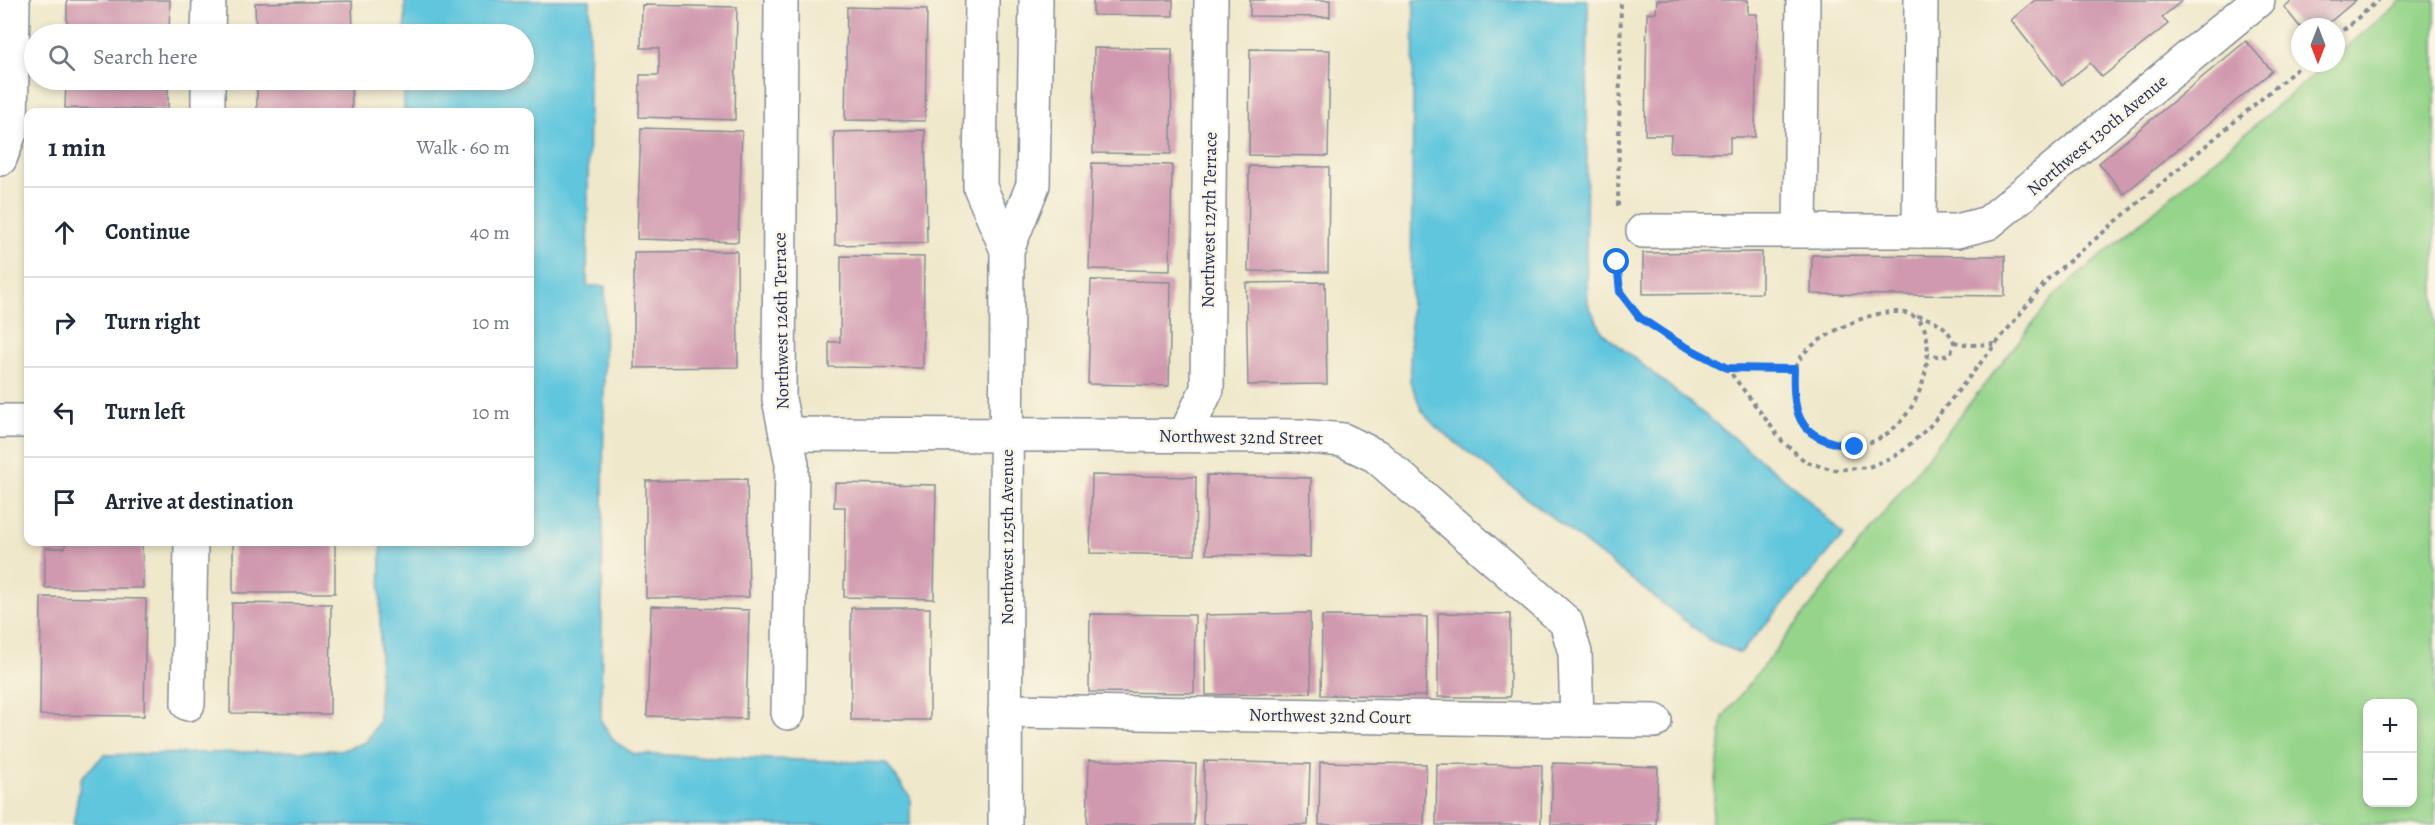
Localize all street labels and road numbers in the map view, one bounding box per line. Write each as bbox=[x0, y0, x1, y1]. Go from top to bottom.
street label: Northwest 130th Avenue bbox=[2022, 69, 2172, 201]
street label: Northwest 127th Terrace bbox=[1195, 132, 1223, 308]
street label: Northwest 126th Terrace bbox=[767, 232, 795, 410]
street label: Northwest 32nd Street bbox=[1159, 424, 1323, 450]
street label: Northwest 125th Avenue bbox=[995, 449, 1019, 625]
street label: Northwest 32nd Court bbox=[1249, 703, 1411, 729]

